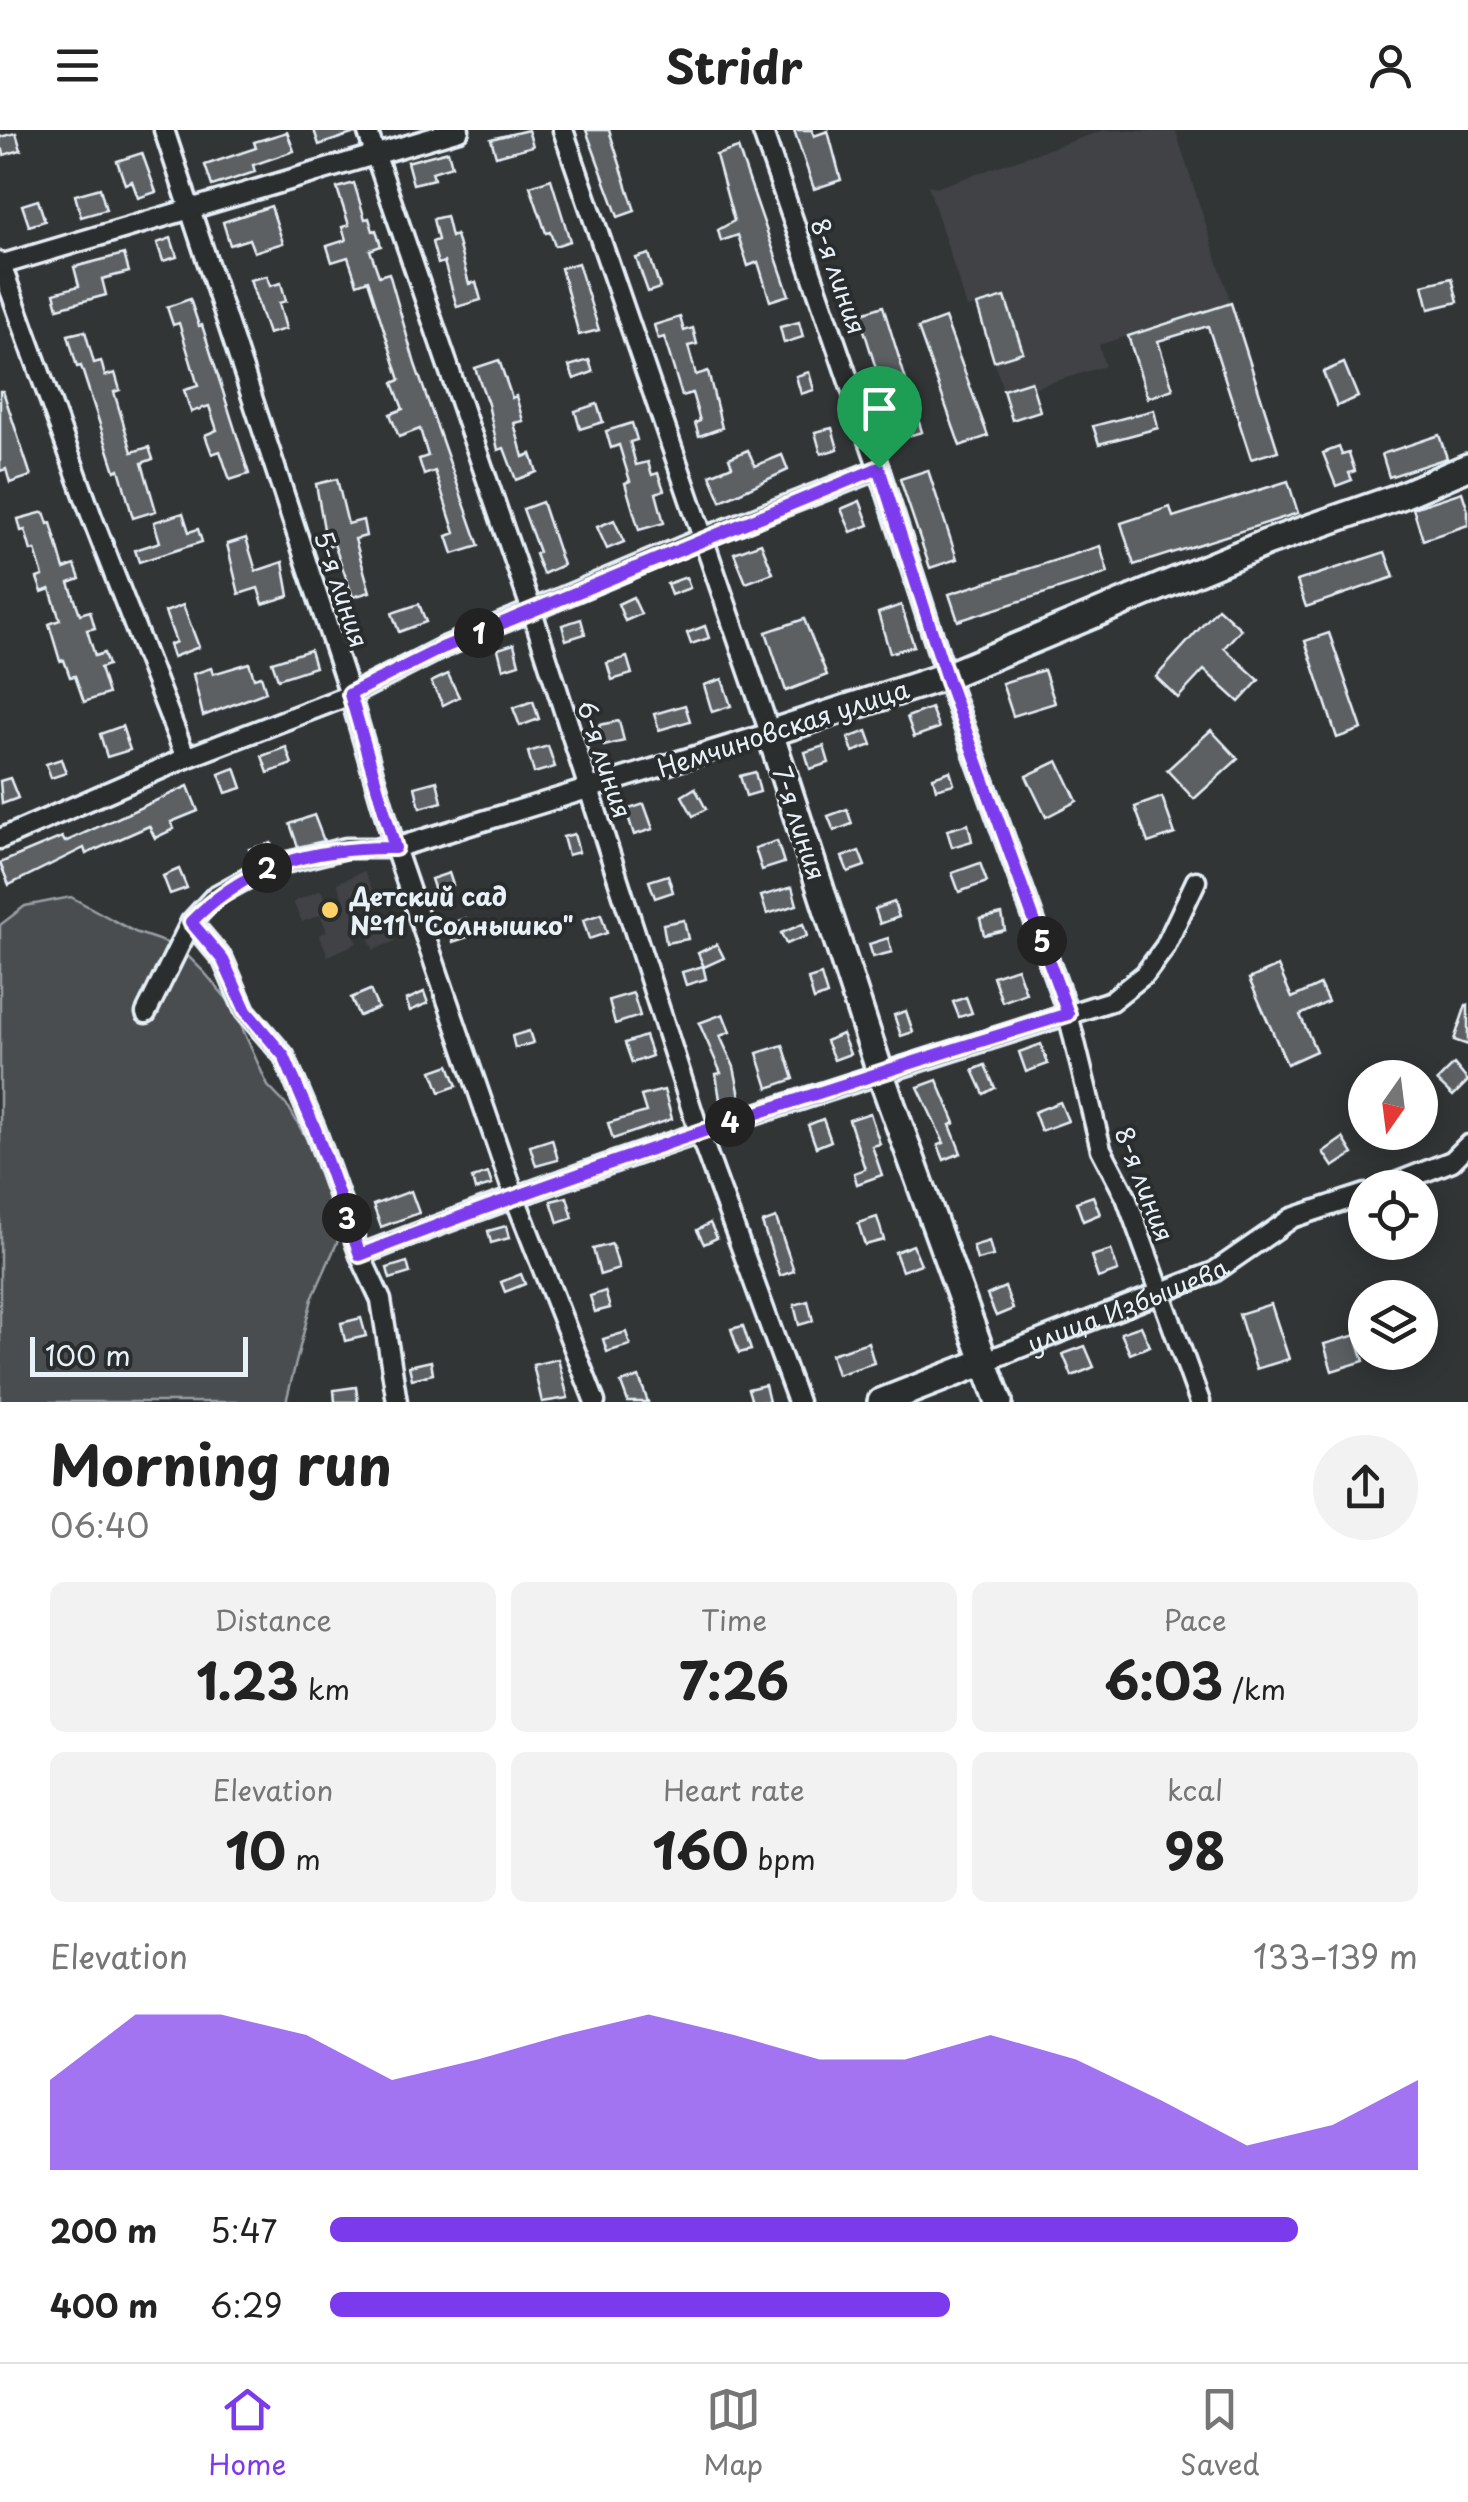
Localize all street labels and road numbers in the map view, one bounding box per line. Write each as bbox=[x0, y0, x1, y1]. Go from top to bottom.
street label: 8-я линия bbox=[801, 213, 877, 339]
street label: 5-я линия bbox=[305, 526, 379, 652]
street label: Немчиновская улица bbox=[652, 669, 914, 787]
street label: 6-я линия bbox=[568, 695, 642, 823]
street label: 7-я линия bbox=[764, 761, 836, 885]
street label: 8-я линия bbox=[1106, 1121, 1184, 1247]
street label: улица Избышева bbox=[1022, 1248, 1236, 1362]

